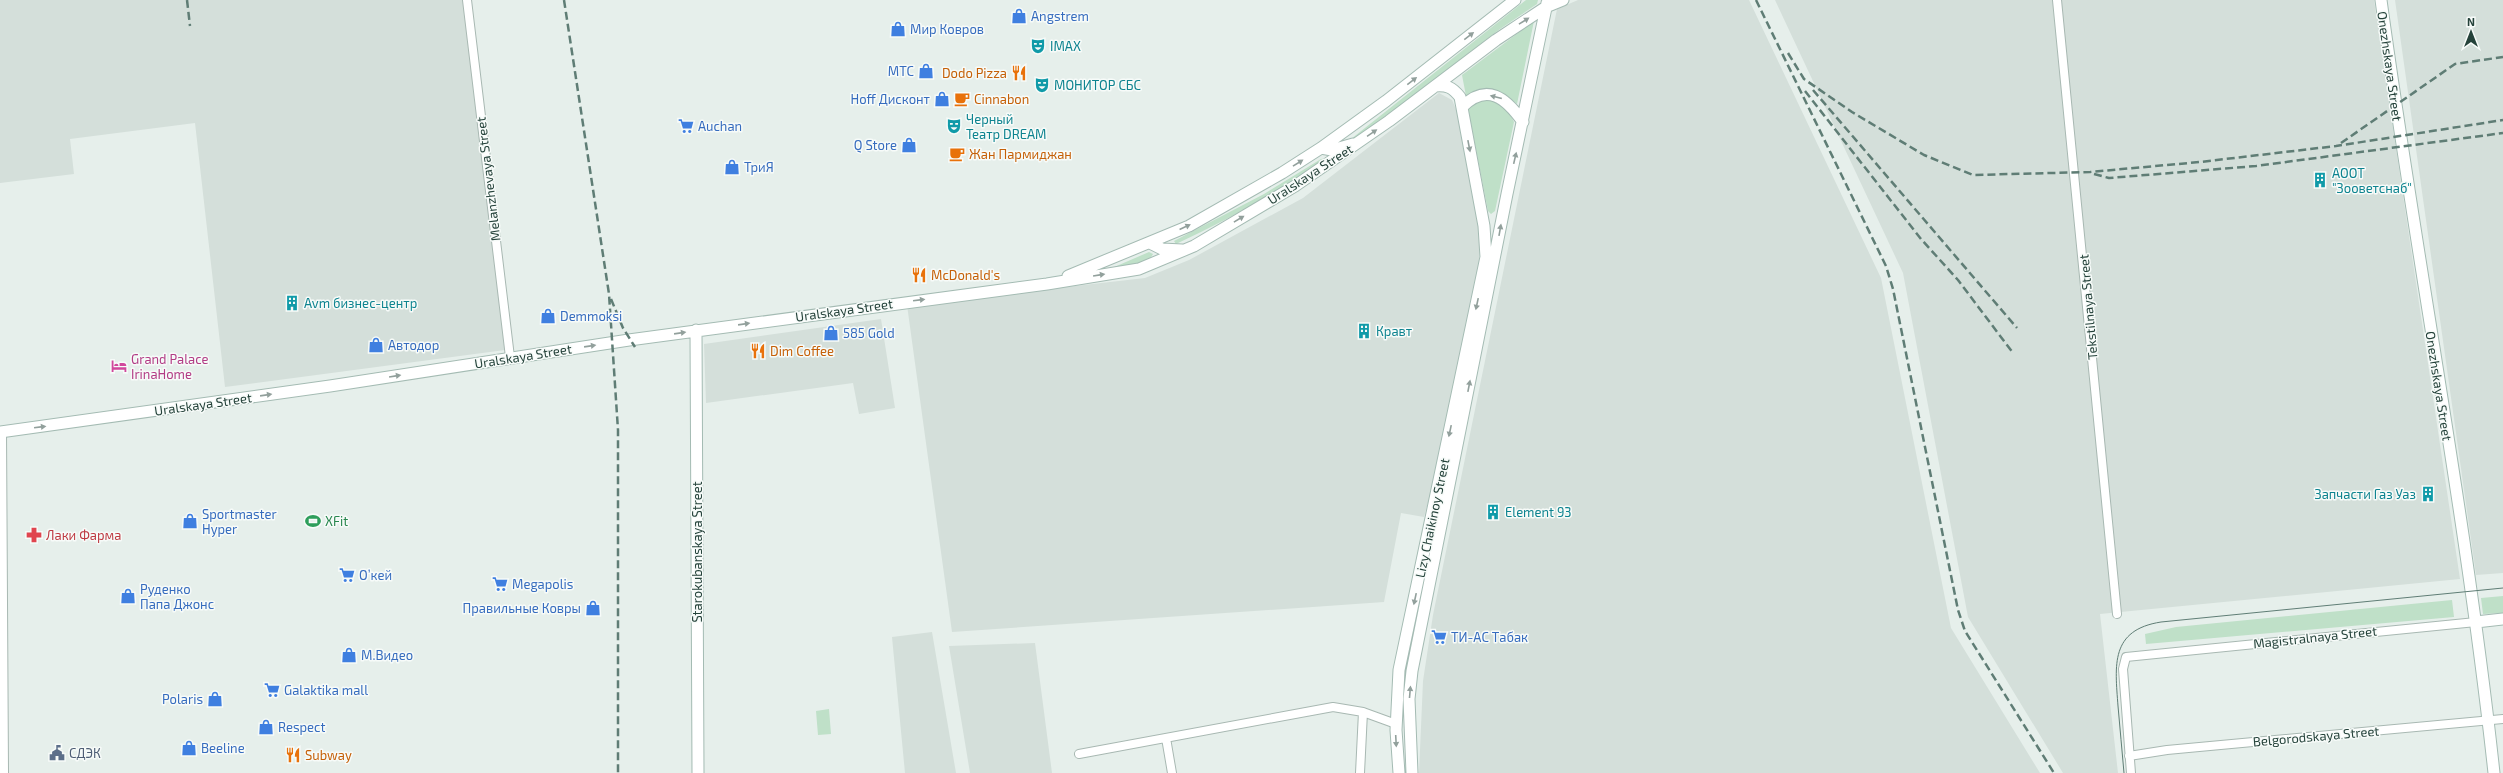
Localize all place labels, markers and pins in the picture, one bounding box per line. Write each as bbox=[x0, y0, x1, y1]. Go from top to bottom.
shop icon: Angstrem bbox=[1010, 7, 1028, 25]
place label: Angstrem bbox=[1031, 8, 1089, 24]
shop icon: Мир Ковров bbox=[889, 20, 907, 38]
place label: Мир Ковров bbox=[910, 21, 984, 37]
theatre icon: IMAX bbox=[1029, 37, 1047, 55]
place label: IMAX bbox=[1050, 38, 1081, 54]
shop icon: МТС bbox=[917, 62, 935, 80]
place label: МТС bbox=[888, 63, 914, 79]
restaurant icon: Dodo Pizza bbox=[1010, 64, 1028, 82]
place label: Dodo Pizza bbox=[942, 65, 1007, 81]
theatre icon: МОНИТОР СБС bbox=[1033, 76, 1051, 94]
place label: МОНИТОР СБС bbox=[1054, 77, 1141, 93]
shop icon: Hoff Дисконт bbox=[933, 90, 951, 108]
cafe icon: Cinnabon bbox=[953, 90, 971, 108]
place label: Hoff Дисконт bbox=[850, 91, 931, 107]
place label: Cinnabon bbox=[974, 91, 1029, 107]
place label: Черный Театр DREAM bbox=[966, 111, 1047, 142]
supermarket icon: Auchan bbox=[677, 117, 695, 135]
theatre icon: Черный Театр DREAM bbox=[945, 117, 963, 135]
place label: Auchan bbox=[698, 118, 742, 134]
shop icon: Q Store bbox=[900, 136, 918, 154]
place label: Q Store bbox=[854, 137, 897, 153]
cafe icon: Жан Пармиджан bbox=[948, 145, 966, 163]
place label: Жан Пармиджан bbox=[969, 146, 1072, 162]
shop icon: ТриЯ bbox=[723, 158, 741, 176]
place label: ТриЯ bbox=[744, 159, 774, 175]
place label: АООТ "Зооветснаб" bbox=[2332, 165, 2412, 196]
building icon: АООТ "Зооветснаб" bbox=[2311, 171, 2329, 189]
restaurant icon: McDonald's bbox=[910, 266, 928, 284]
place label: McDonald's bbox=[931, 267, 1000, 283]
building icon: Avm бизнес-центр bbox=[283, 294, 301, 312]
place label: Avm бизнес-центр bbox=[304, 295, 417, 311]
shop icon: Demmoksi bbox=[539, 307, 557, 325]
place label: Demmoksi bbox=[560, 308, 622, 324]
building icon: Кравт bbox=[1355, 322, 1373, 340]
place label: Кравт bbox=[1376, 323, 1413, 339]
shop icon: 585 Gold bbox=[822, 324, 840, 342]
place label: 585 Gold bbox=[843, 325, 895, 341]
shop icon: Автодор bbox=[367, 336, 385, 354]
place label: Автодор bbox=[388, 337, 439, 353]
restaurant icon: Dim Coffee bbox=[749, 342, 767, 360]
place label: Dim Coffee bbox=[770, 343, 834, 359]
place label: Grand Palace IrinaHome bbox=[131, 351, 208, 382]
hotel icon: Grand Palace IrinaHome bbox=[110, 357, 128, 375]
building icon: Запчасти Газ Уаз bbox=[2419, 485, 2437, 503]
place label: Запчасти Газ Уаз bbox=[2315, 486, 2416, 502]
building icon: Element 93 bbox=[1484, 503, 1502, 521]
place label: Element 93 bbox=[1505, 504, 1572, 520]
place label: Sportmaster Hyper bbox=[202, 506, 277, 537]
shop icon: Sportmaster Hyper bbox=[181, 512, 199, 530]
sports icon: XFit bbox=[304, 512, 322, 530]
place label: XFit bbox=[325, 513, 348, 529]
pharmacy icon: Лаки Фарма bbox=[25, 526, 43, 544]
place label: Лаки Фарма bbox=[46, 527, 121, 543]
supermarket icon: О’кей bbox=[338, 566, 356, 584]
place label: О’кей bbox=[359, 567, 392, 583]
supermarket icon: Megapolis bbox=[491, 575, 509, 593]
place label: Megapolis bbox=[512, 576, 573, 592]
place label: Руденко Папа Джонс bbox=[140, 581, 214, 612]
shop icon: Руденко Папа Джонс bbox=[119, 587, 137, 605]
shop icon: Правильные Ковры bbox=[584, 599, 602, 617]
place label: Правильные Ковры bbox=[463, 600, 581, 616]
supermarket icon: ТИ-АС Табак bbox=[1430, 628, 1448, 646]
place label: ТИ-АС Табак bbox=[1451, 629, 1528, 645]
shop icon: М.Видео bbox=[340, 646, 358, 664]
place label: М.Видео bbox=[361, 647, 413, 663]
supermarket icon: Galaktika mall bbox=[263, 681, 281, 699]
place label: Galaktika mall bbox=[284, 682, 368, 698]
shop icon: Polaris bbox=[206, 690, 224, 708]
place label: Polaris bbox=[162, 691, 203, 707]
shop icon: Respect bbox=[257, 718, 275, 736]
place label: Respect bbox=[278, 719, 325, 735]
shop icon: Beeline bbox=[180, 739, 198, 757]
place label: Beeline bbox=[201, 740, 245, 756]
public building icon: СДЭК bbox=[48, 744, 66, 762]
place label: СДЭК bbox=[69, 745, 101, 761]
restaurant icon: Subway bbox=[284, 746, 302, 764]
place label: Subway bbox=[305, 747, 352, 763]

